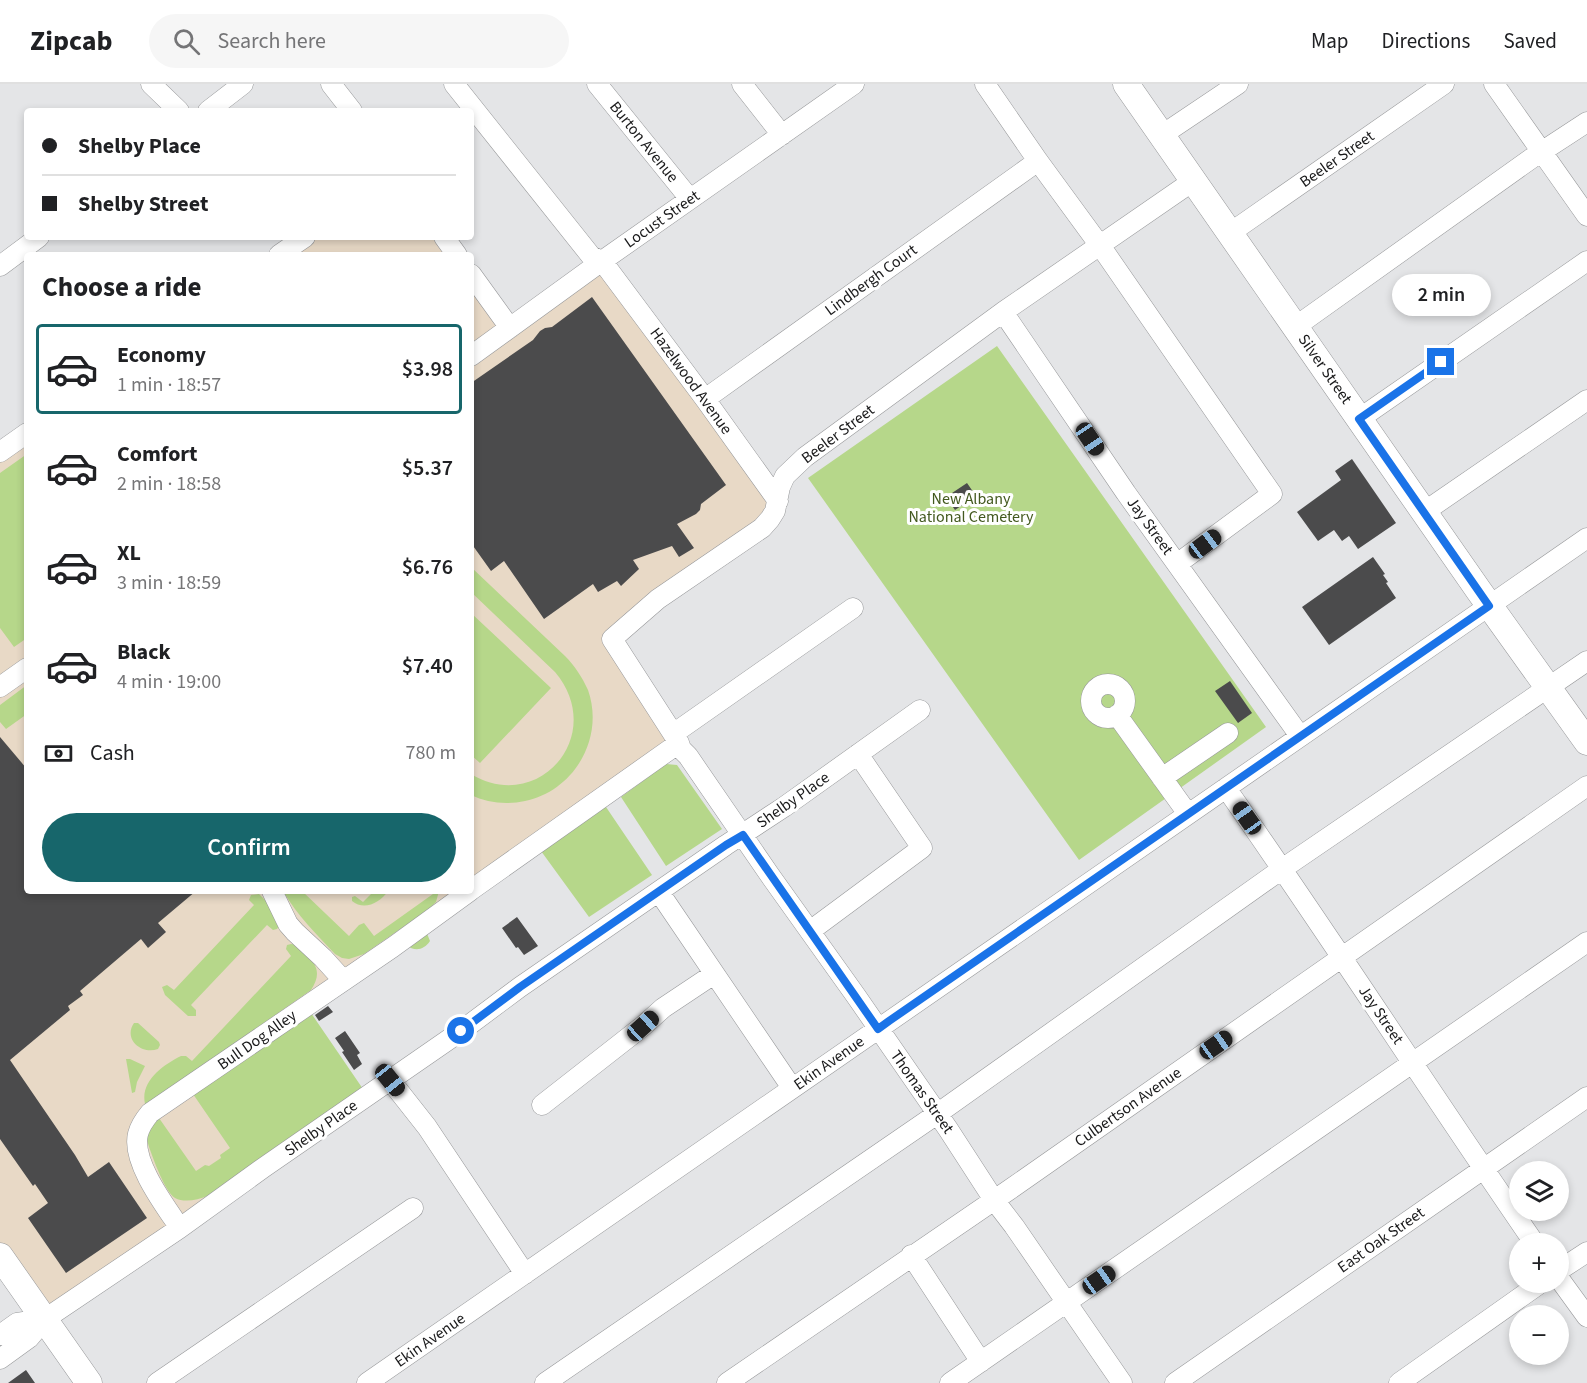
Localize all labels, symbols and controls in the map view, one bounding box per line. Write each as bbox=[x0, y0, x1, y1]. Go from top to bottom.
search box bbox=[149, 14, 569, 68]
text: Zipcab bbox=[30, 21, 113, 61]
icon: search bbox=[170, 25, 203, 58]
text: Search here bbox=[218, 25, 326, 57]
text: Map bbox=[1311, 26, 1349, 56]
text: Directions bbox=[1382, 26, 1470, 56]
text: Saved bbox=[1503, 26, 1557, 56]
street label: Burton Avenue bbox=[604, 97, 684, 187]
street label: Beeler Street bbox=[1295, 125, 1379, 193]
text: Shelby Place bbox=[78, 130, 201, 162]
street label: Locust Street bbox=[620, 185, 705, 253]
text: Shelby Street bbox=[78, 188, 208, 220]
street label: Lindbergh Court bbox=[820, 239, 922, 321]
text: Choose a ride bbox=[42, 268, 202, 307]
callout: 2 min bbox=[1392, 275, 1490, 317]
text: 2 min bbox=[1418, 281, 1465, 309]
street label: Hazelwood Avenue bbox=[645, 323, 737, 439]
street label: Silver Street bbox=[1293, 330, 1358, 409]
text: Economy bbox=[117, 339, 206, 371]
icon: car bbox=[45, 342, 99, 396]
route end bbox=[1427, 348, 1454, 375]
text: $3.98 bbox=[402, 353, 453, 385]
text: 1 min · 18:57 bbox=[117, 371, 221, 399]
street label: Beeler Street bbox=[797, 399, 879, 469]
car bbox=[1072, 419, 1108, 459]
text: Comfort bbox=[117, 438, 198, 470]
icon: car bbox=[45, 441, 99, 495]
text: $5.37 bbox=[402, 452, 453, 484]
text: 2 min · 18:58 bbox=[117, 470, 221, 498]
park label: New Albany National Cemetery bbox=[909, 488, 1034, 528]
street label: Jay Street bbox=[1122, 493, 1179, 560]
car bbox=[1185, 526, 1225, 562]
text: XL bbox=[117, 537, 141, 569]
icon: car bbox=[45, 540, 99, 594]
text: $6.76 bbox=[402, 551, 453, 583]
text: 3 min · 18:59 bbox=[117, 569, 221, 597]
text: Black bbox=[117, 636, 171, 668]
icon: car bbox=[45, 639, 99, 693]
text: $7.40 bbox=[402, 650, 453, 682]
text: 4 min · 19:00 bbox=[117, 668, 221, 696]
icon: cash bbox=[42, 737, 75, 770]
text: Cash bbox=[90, 737, 135, 769]
text: 780 m bbox=[406, 739, 456, 767]
street label: Shelby Place bbox=[752, 767, 834, 833]
car bbox=[1229, 798, 1265, 838]
button: Confirm bbox=[42, 813, 456, 882]
street label: Jay Street bbox=[1353, 981, 1409, 1049]
street label: Bull Dog Alley bbox=[213, 1004, 301, 1075]
car bbox=[624, 1007, 662, 1045]
route start bbox=[447, 1017, 474, 1044]
car bbox=[1196, 1027, 1236, 1063]
street label: Ekin Avenue bbox=[789, 1031, 869, 1095]
street label: Thomas Street bbox=[885, 1046, 959, 1139]
car bbox=[372, 1060, 408, 1100]
street label: Culbertson Avenue bbox=[1070, 1062, 1186, 1152]
street label: Shelby Place bbox=[280, 1095, 362, 1161]
map controls bbox=[1509, 1161, 1569, 1365]
button: layers bbox=[1509, 1161, 1569, 1221]
street label: East Oak Street bbox=[1333, 1202, 1429, 1278]
button: + bbox=[1509, 1233, 1569, 1293]
car bbox=[1079, 1262, 1119, 1298]
button: − bbox=[1509, 1305, 1569, 1365]
street label: Ekin Avenue bbox=[390, 1308, 470, 1372]

